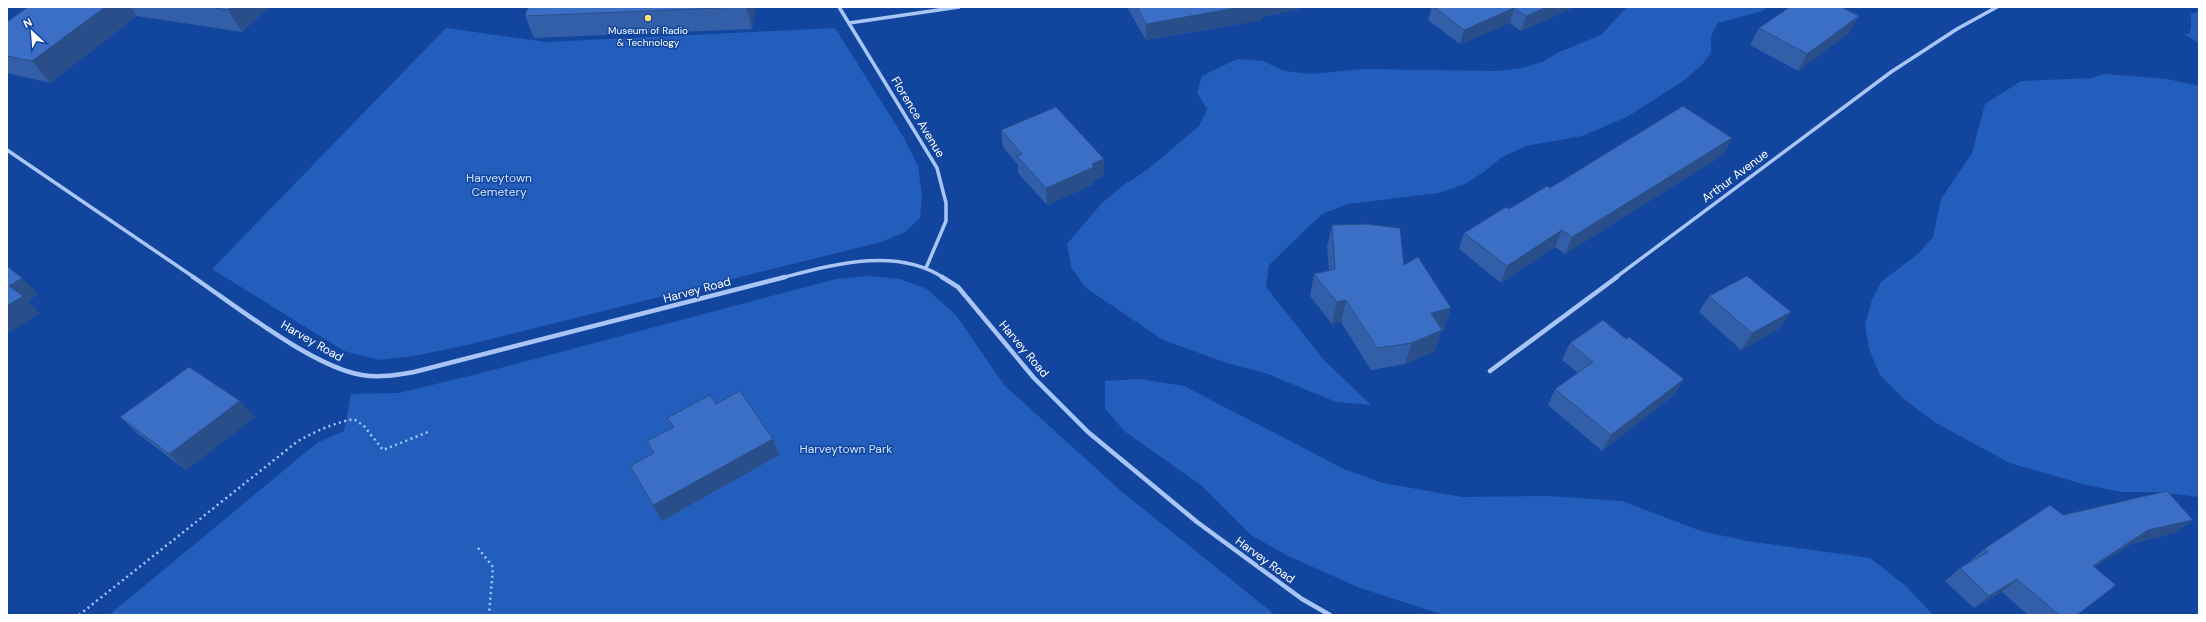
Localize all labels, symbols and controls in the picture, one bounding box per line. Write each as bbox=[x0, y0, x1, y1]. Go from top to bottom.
north arrow bbox=[12, 12, 52, 52]
marker: Museum of Radio & Technology bbox=[643, 13, 653, 23]
text: N bbox=[21, 15, 34, 31]
place label: Museum of Radio & Technology bbox=[608, 24, 688, 49]
street label: Florence Avenue bbox=[888, 74, 949, 161]
street label: Arthur Avenue bbox=[1699, 146, 1772, 206]
park label: Harveytown Cemetery bbox=[466, 170, 532, 200]
street label: Harvey Road bbox=[661, 273, 733, 307]
street label: Harvey Road bbox=[278, 317, 346, 365]
street label: Harvey Road bbox=[996, 317, 1052, 381]
park label: Harveytown Park bbox=[800, 441, 892, 457]
street label: Harvey Road bbox=[1232, 533, 1298, 587]

